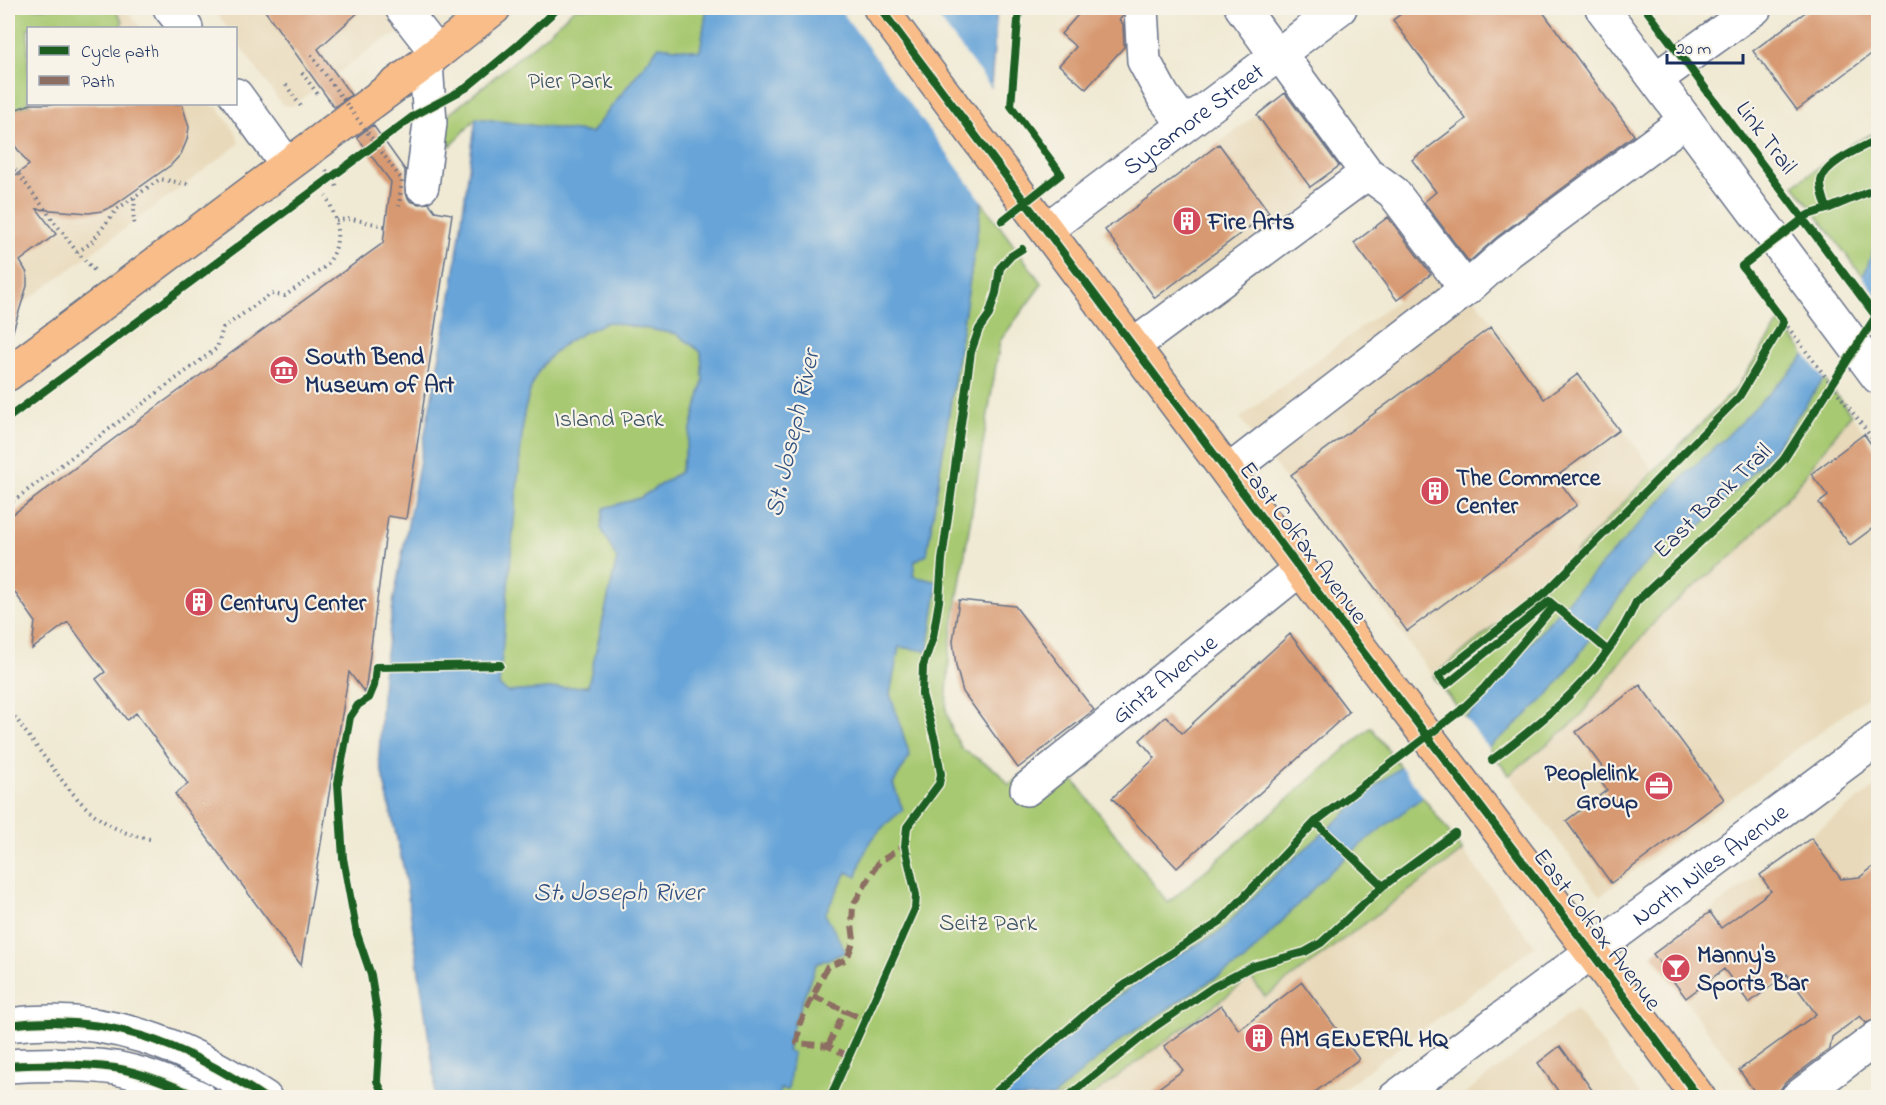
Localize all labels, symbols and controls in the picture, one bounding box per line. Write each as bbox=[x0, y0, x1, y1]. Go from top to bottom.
legend bbox=[27, 27, 237, 105]
scale bar bbox=[1667, 27, 1744, 65]
text: 20 m bbox=[1676, 37, 1711, 63]
text: Cycle path bbox=[81, 40, 159, 66]
street label: Sycamore Street bbox=[1117, 56, 1273, 186]
park label: Pier Park bbox=[528, 65, 613, 100]
text: Path bbox=[81, 70, 115, 96]
street label: Link Trail bbox=[1726, 94, 1804, 183]
building icon: Fire Arts bbox=[1171, 205, 1203, 237]
place label: Fire Arts bbox=[1207, 206, 1295, 241]
place label: South Bend Museum of Art bbox=[305, 341, 455, 404]
water label: St. Joseph River bbox=[756, 344, 832, 521]
museum icon: South Bend Museum of Art bbox=[268, 354, 300, 386]
park label: Island Park bbox=[554, 403, 664, 438]
street label: East Bank Trail bbox=[1646, 436, 1781, 568]
street label: East Colfax Avenue bbox=[1229, 455, 1375, 632]
place label: The Commerce Center bbox=[1456, 462, 1602, 525]
building icon: The Commerce Center bbox=[1419, 475, 1451, 507]
building icon: Century Center bbox=[183, 586, 215, 618]
place label: Century Center bbox=[220, 587, 367, 623]
street label: Gintz Avenue bbox=[1105, 627, 1226, 734]
place label: Peoplelink Group bbox=[1544, 757, 1638, 820]
office icon: Peoplelink Group bbox=[1643, 770, 1675, 802]
street label: North Niles Avenue bbox=[1626, 796, 1797, 936]
street label: East Colfax Avenue bbox=[1523, 842, 1669, 1019]
water label: St. Joseph River bbox=[533, 875, 706, 913]
park label: Seitz Park bbox=[939, 907, 1037, 942]
place label: Manny's Sports Bar bbox=[1697, 939, 1809, 1002]
bar icon: Manny's Sports Bar bbox=[1660, 952, 1692, 984]
building icon: AM GENERAL HQ bbox=[1243, 1022, 1275, 1054]
place label: AM GENERAL HQ bbox=[1280, 1023, 1450, 1058]

